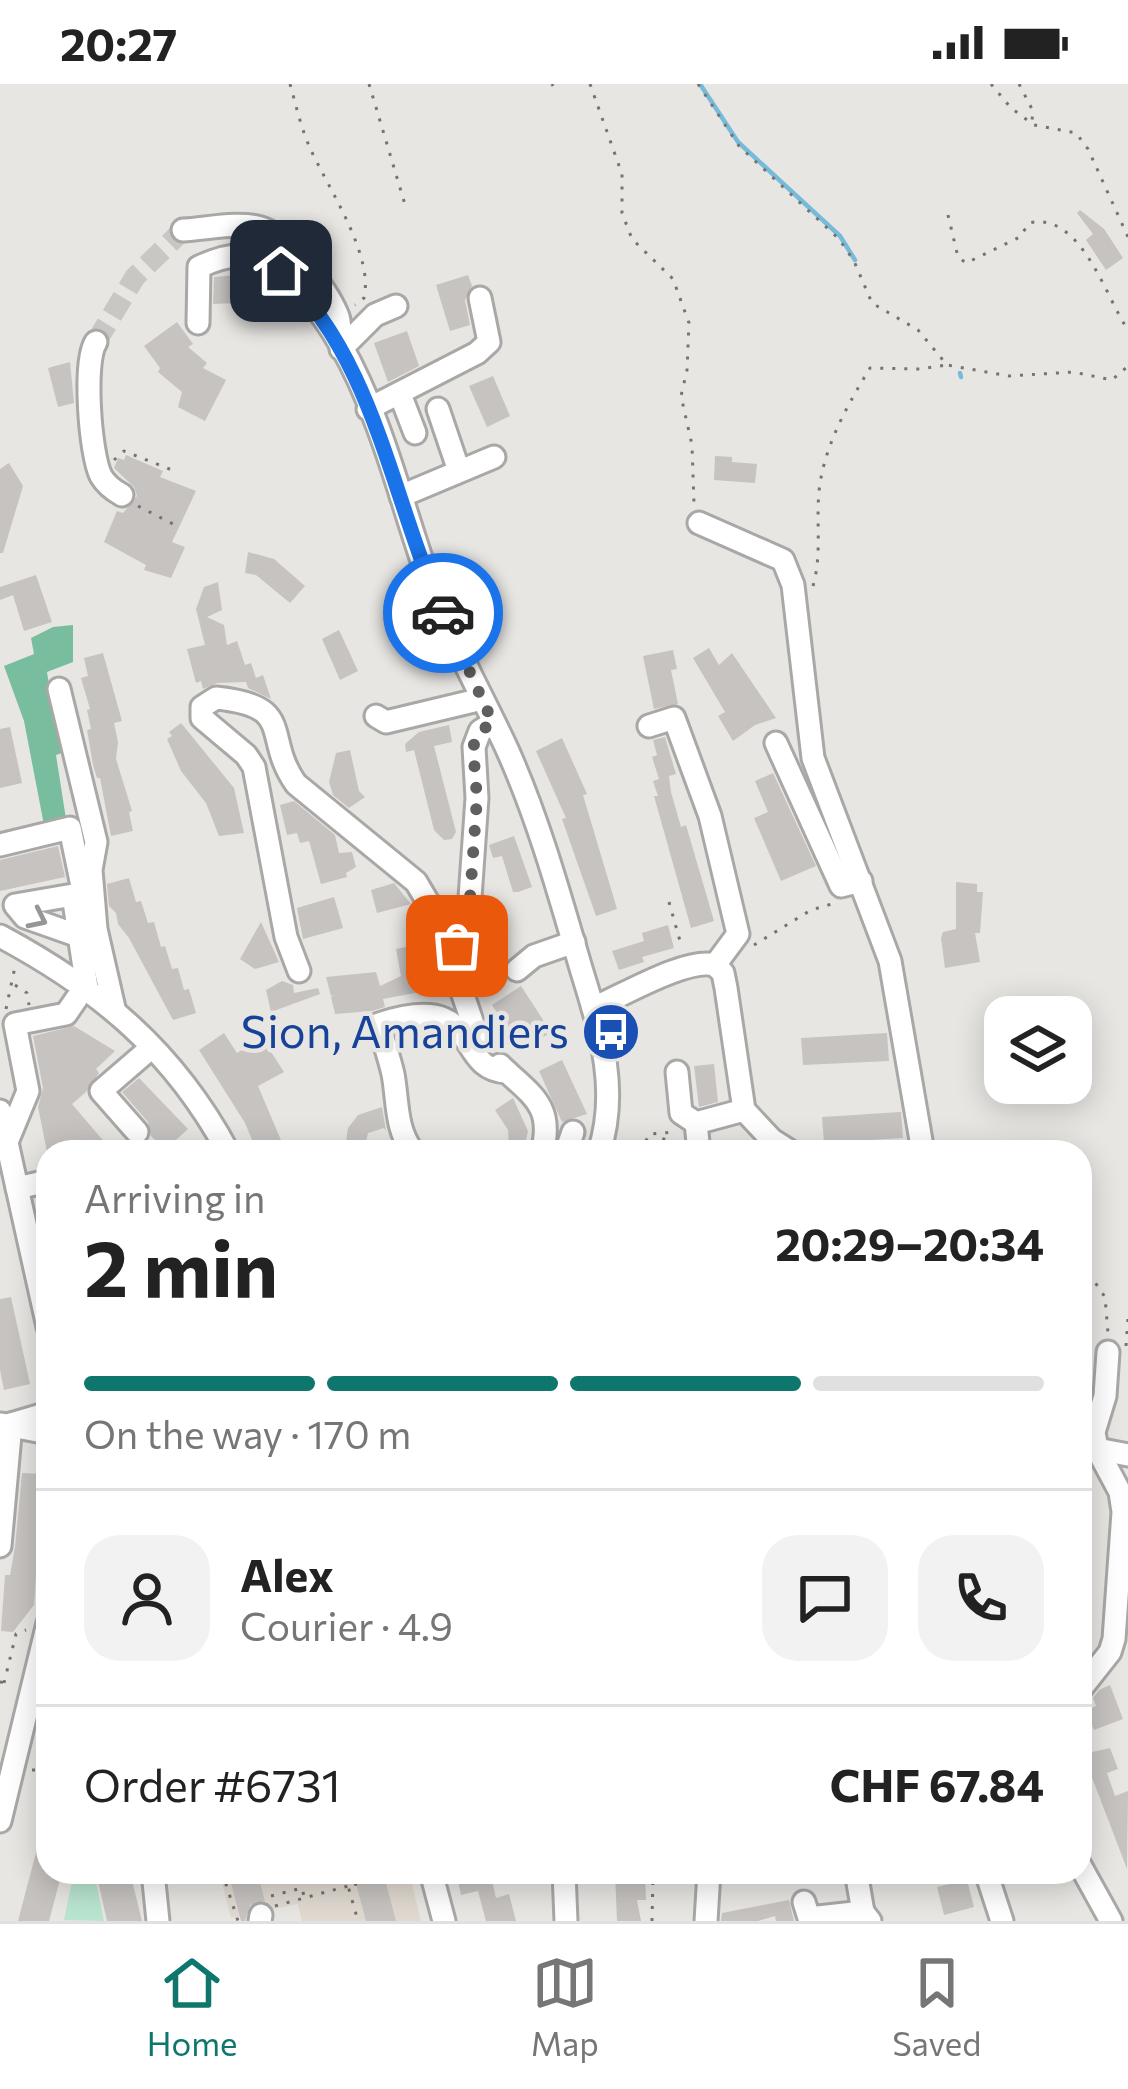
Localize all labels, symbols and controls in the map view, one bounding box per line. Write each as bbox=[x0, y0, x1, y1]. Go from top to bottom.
text: 20:27 bbox=[60, 15, 177, 70]
pin bbox=[230, 220, 332, 322]
icon: home bbox=[248, 238, 314, 304]
courier bbox=[383, 553, 503, 673]
icon: car bbox=[410, 580, 476, 646]
pin bbox=[406, 895, 508, 997]
one-way arrow bbox=[25, 905, 47, 928]
icon: bag bbox=[424, 913, 490, 979]
map controls bbox=[984, 996, 1092, 1104]
button: layers bbox=[984, 996, 1092, 1104]
bus stop icon: Sion, Amandiers bbox=[580, 1001, 642, 1063]
place label: Sion, Amandiers bbox=[241, 1002, 569, 1057]
text: Arriving in bbox=[84, 1173, 265, 1221]
text: 20:29–20:34 bbox=[775, 1215, 1044, 1270]
text: 2 min bbox=[84, 1218, 278, 1313]
text: On the way · 170 m bbox=[84, 1409, 411, 1457]
button: person bbox=[84, 1535, 210, 1661]
button: chat bbox=[762, 1535, 888, 1661]
button: phone bbox=[918, 1535, 1044, 1661]
text: Alex bbox=[240, 1546, 334, 1601]
text: Courier · 4.9 bbox=[240, 1601, 453, 1649]
text: Order #6731 bbox=[84, 1756, 341, 1811]
text: CHF 67.84 bbox=[830, 1756, 1044, 1811]
tab: Home bbox=[147, 1950, 237, 2063]
tab: Map bbox=[531, 1950, 599, 2063]
tab: Saved bbox=[892, 1950, 981, 2063]

